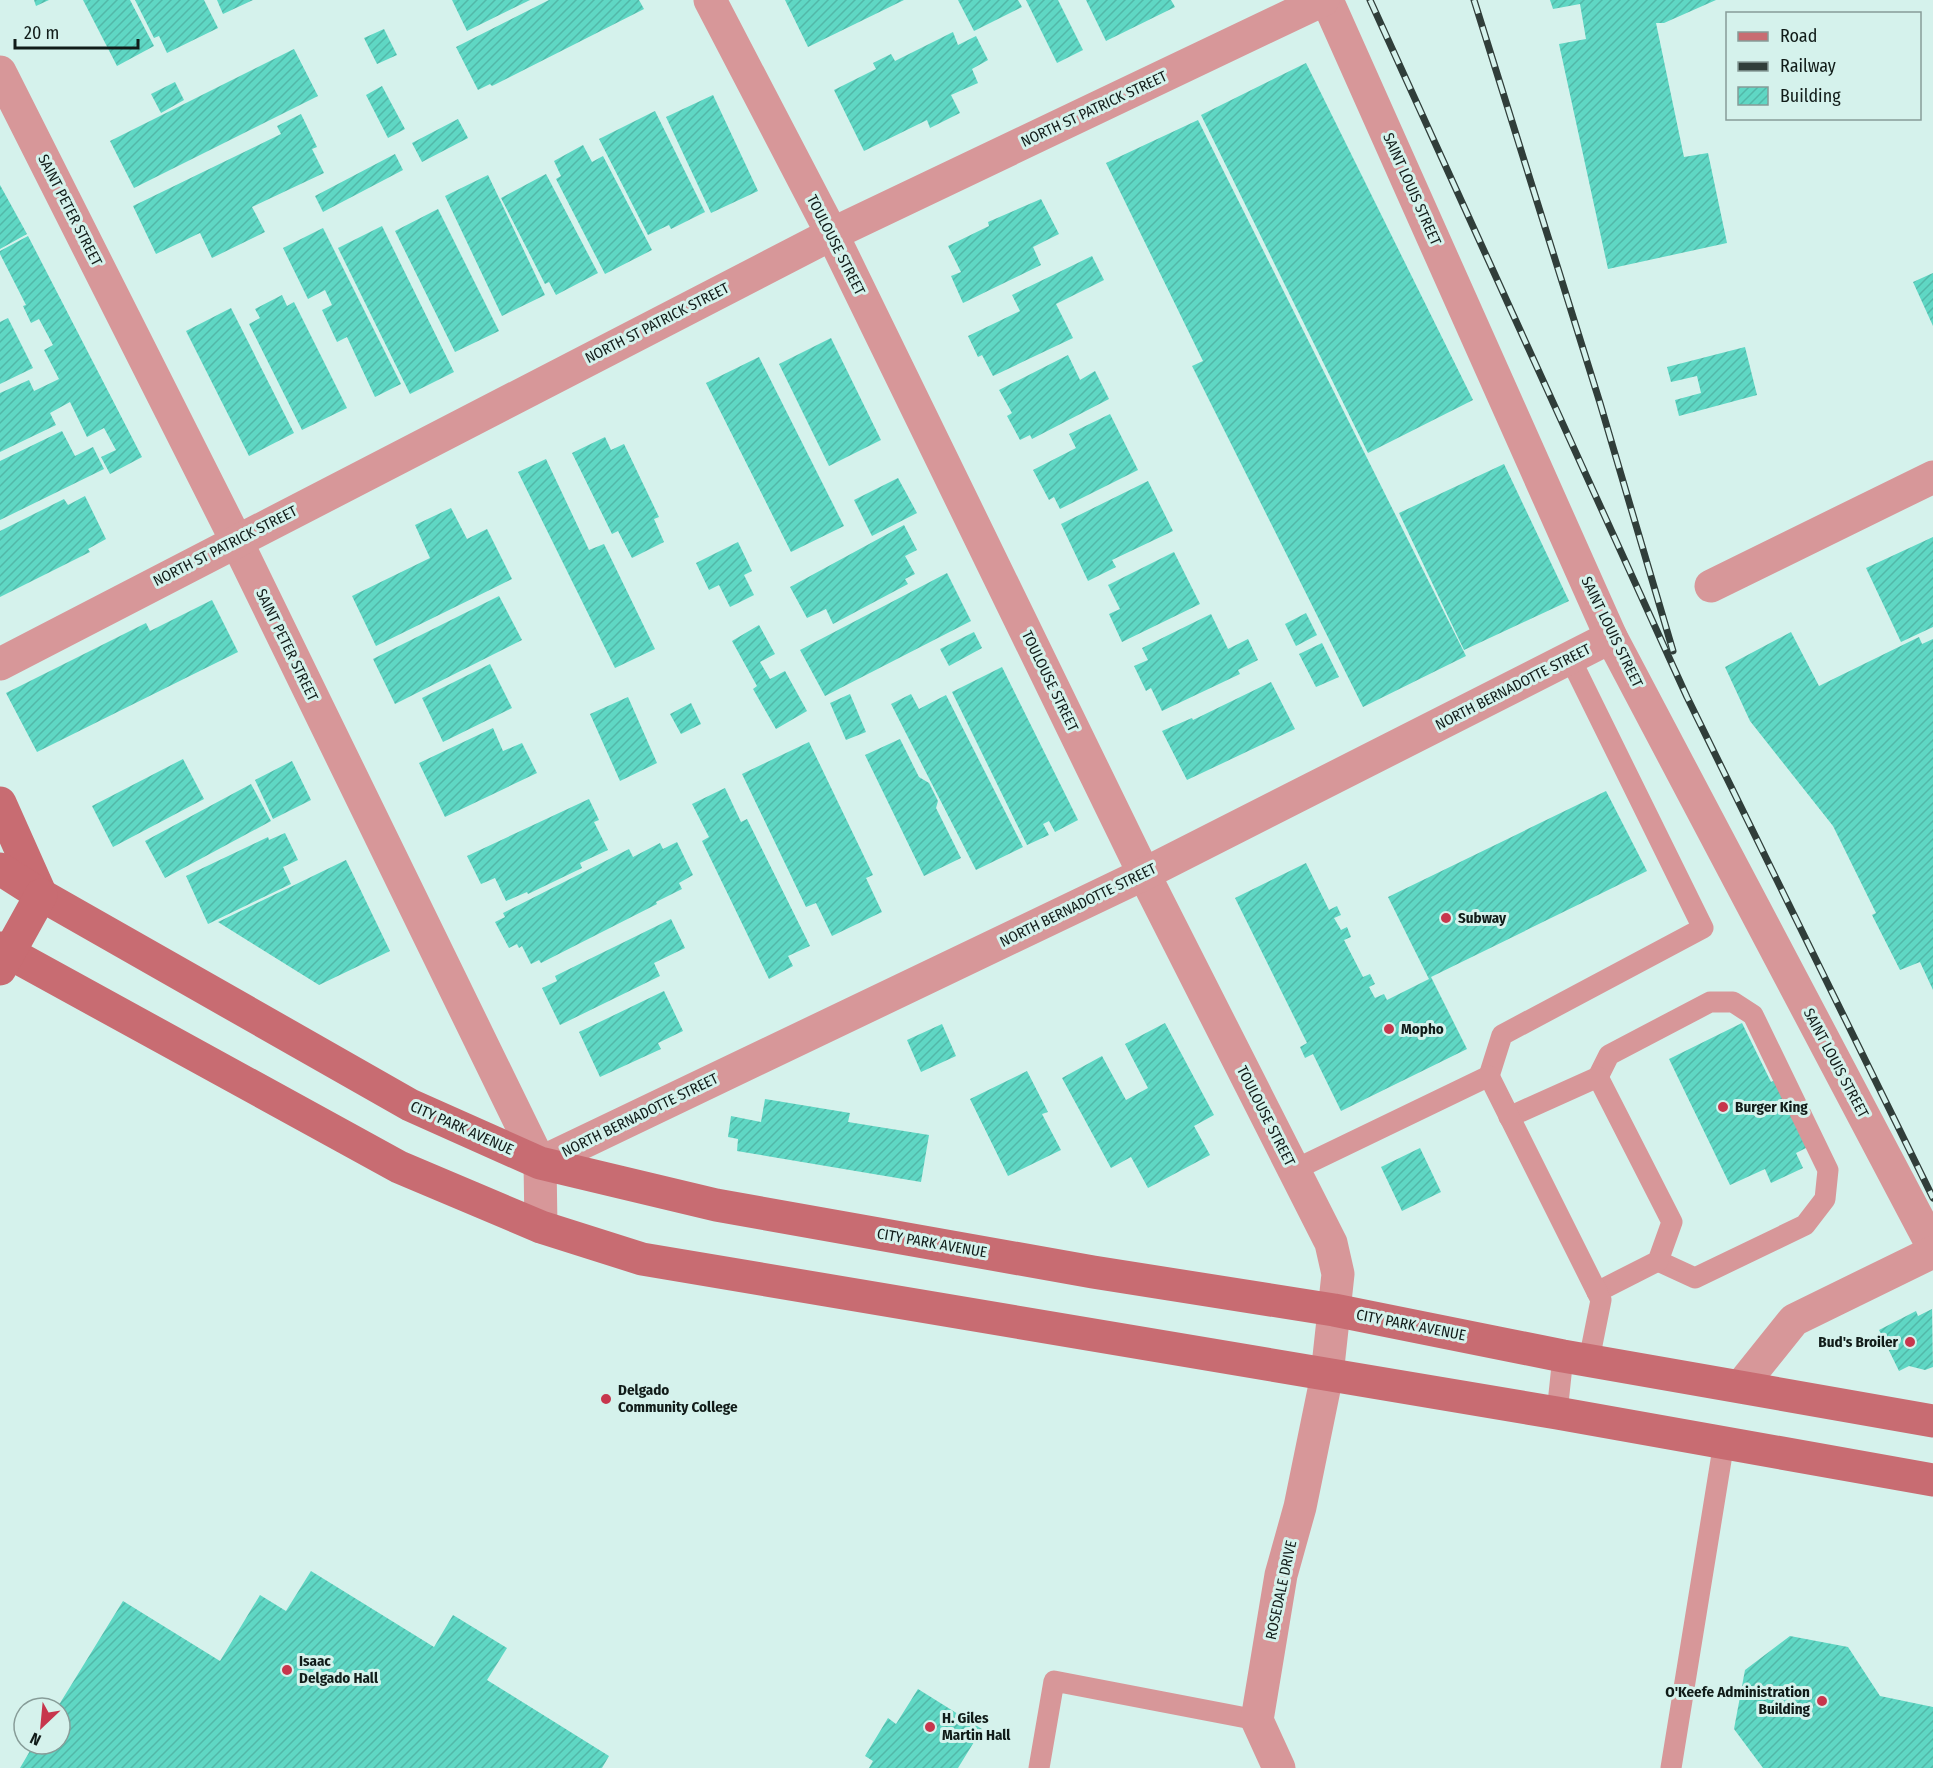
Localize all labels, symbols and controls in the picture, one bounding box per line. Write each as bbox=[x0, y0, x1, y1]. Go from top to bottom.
scale bar bbox=[15, 12, 138, 50]
legend bbox=[1726, 12, 1921, 120]
text: 20 m bbox=[24, 22, 59, 44]
text: Road bbox=[1780, 25, 1817, 47]
text: Railway bbox=[1780, 55, 1836, 77]
street label: NORTH ST PATRICK STREET bbox=[1018, 67, 1170, 151]
text: Building bbox=[1780, 85, 1841, 107]
street label: SAINT LOUIS STREET bbox=[1379, 130, 1445, 248]
street label: SAINT PETER STREET bbox=[34, 151, 106, 269]
street label: TOULOUSE STREET bbox=[803, 192, 869, 298]
street label: NORTH ST PATRICK STREET bbox=[582, 279, 732, 367]
street label: NORTH ST PATRICK STREET bbox=[150, 502, 300, 590]
street label: SAINT LOUIS STREET bbox=[1577, 574, 1647, 690]
street label: SAINT PETER STREET bbox=[252, 586, 322, 704]
street label: TOULOUSE STREET bbox=[1018, 628, 1082, 734]
street label: NORTH BERNADOTTE STREET bbox=[1432, 640, 1594, 734]
street label: NORTH BERNADOTTE STREET bbox=[997, 859, 1159, 951]
place label: Subway bbox=[1458, 909, 1507, 927]
marker: Subway bbox=[1439, 911, 1453, 925]
street label: SAINT LOUIS STREET bbox=[1800, 1005, 1872, 1121]
place label: Mopho bbox=[1401, 1020, 1444, 1038]
marker: Mopho bbox=[1382, 1022, 1396, 1036]
street label: TOULOUSE STREET bbox=[1233, 1063, 1299, 1169]
street label: NORTH BERNADOTTE STREET bbox=[559, 1069, 721, 1161]
street label: CITY PARK AVENUE bbox=[408, 1097, 516, 1159]
place label: Burger King bbox=[1735, 1098, 1808, 1116]
marker: Burger King bbox=[1716, 1100, 1730, 1114]
street label: CITY PARK AVENUE bbox=[876, 1224, 988, 1262]
street label: CITY PARK AVENUE bbox=[1355, 1306, 1467, 1344]
place label: Bud's Broiler bbox=[1818, 1333, 1899, 1351]
marker: Bud's Broiler bbox=[1903, 1335, 1917, 1349]
place label: Delgado Community College bbox=[618, 1381, 738, 1416]
marker: Delgado Community College bbox=[599, 1392, 613, 1406]
street label: ROSEDALE DRIVE bbox=[1262, 1539, 1300, 1641]
place label: Isaac Delgado Hall bbox=[299, 1652, 379, 1687]
marker: Isaac Delgado Hall bbox=[280, 1663, 294, 1677]
place label: O'Keefe Administration Building bbox=[1665, 1683, 1811, 1718]
marker: O'Keefe Administration Building bbox=[1815, 1694, 1829, 1708]
north arrow bbox=[12, 1696, 72, 1756]
place label: H. Giles Martin Hall bbox=[942, 1709, 1011, 1744]
marker: H. Giles Martin Hall bbox=[923, 1720, 937, 1734]
text: N bbox=[27, 1728, 44, 1750]

